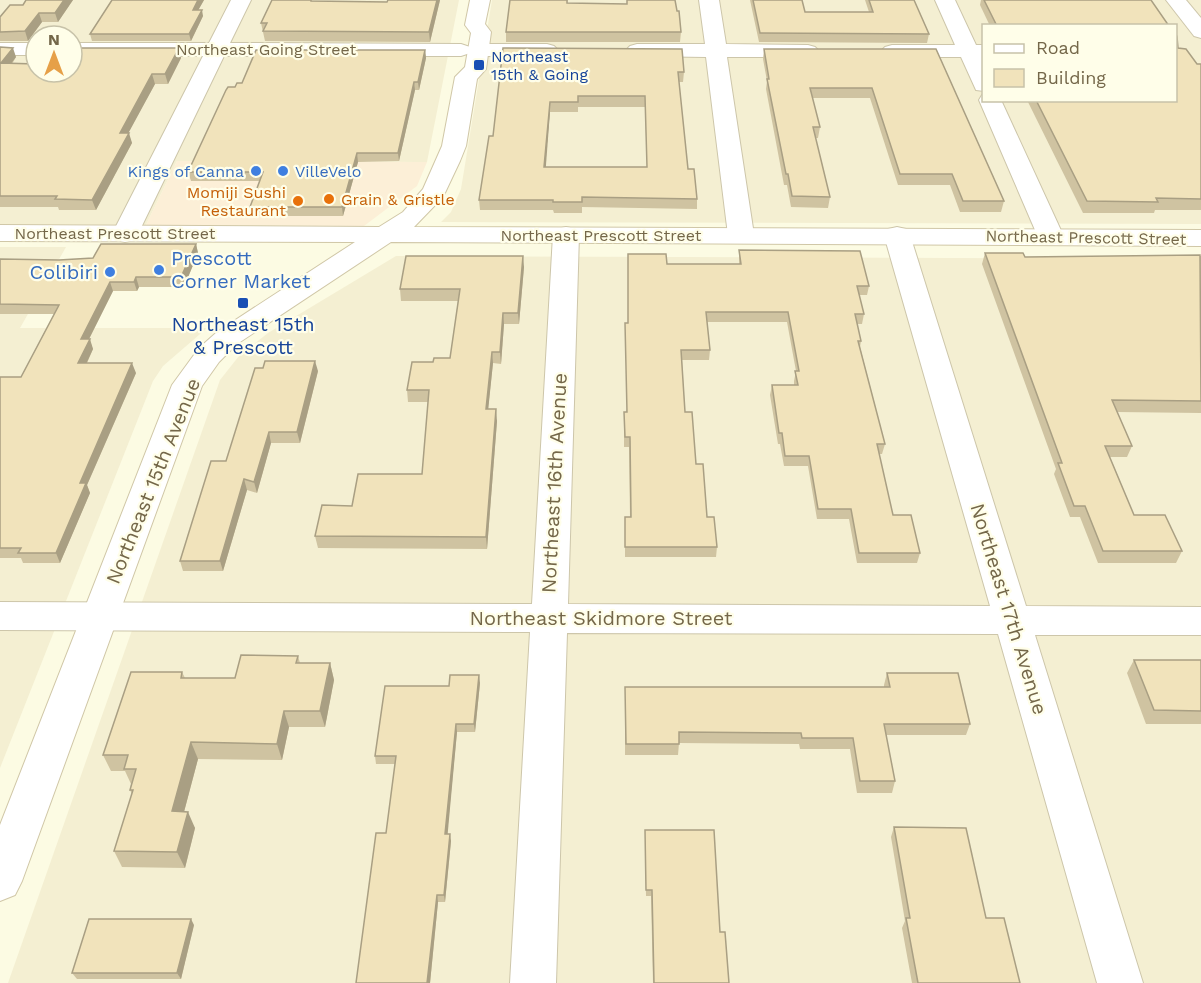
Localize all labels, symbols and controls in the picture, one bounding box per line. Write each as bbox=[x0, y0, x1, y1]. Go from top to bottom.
north arrow bbox=[24, 24, 84, 84]
legend bbox=[982, 24, 1177, 102]
text: N bbox=[48, 30, 60, 49]
text: Road bbox=[1036, 37, 1080, 58]
street label: Northeast Going Street bbox=[176, 40, 356, 59]
place label: Northeast 15th & Going bbox=[491, 47, 588, 84]
marker: Northeast 15th & Going bbox=[472, 58, 486, 72]
text: Building bbox=[1036, 67, 1106, 88]
place label: Kings of Canna bbox=[127, 162, 244, 181]
place label: VilleVelo bbox=[295, 162, 361, 181]
marker: Kings of Canna bbox=[249, 164, 263, 178]
marker: VilleVelo bbox=[276, 164, 290, 178]
place label: Momiji Sushi Restaurant bbox=[187, 183, 286, 220]
place label: Grain & Gristle bbox=[341, 190, 455, 209]
marker: Grain & Gristle bbox=[322, 192, 336, 206]
marker: Momiji Sushi Restaurant bbox=[291, 194, 305, 208]
street label: Northeast Prescott Street bbox=[15, 224, 216, 243]
street label: Northeast Prescott Street bbox=[501, 226, 702, 245]
street label: Northeast Prescott Street bbox=[985, 226, 1187, 249]
place label: Prescott Corner Market bbox=[171, 246, 311, 293]
place label: Colibiri bbox=[30, 260, 98, 284]
marker: Prescott Corner Market bbox=[152, 263, 166, 277]
marker: Colibiri bbox=[103, 265, 117, 279]
marker: Northeast 15th & Prescott bbox=[236, 296, 250, 310]
place label: Northeast 15th & Prescott bbox=[171, 312, 315, 359]
street label: Northeast 16th Avenue bbox=[536, 372, 572, 594]
street label: Northeast 15th Avenue bbox=[101, 375, 205, 587]
street label: Northeast 17th Avenue bbox=[965, 500, 1053, 718]
street label: Northeast Skidmore Street bbox=[470, 606, 733, 630]

